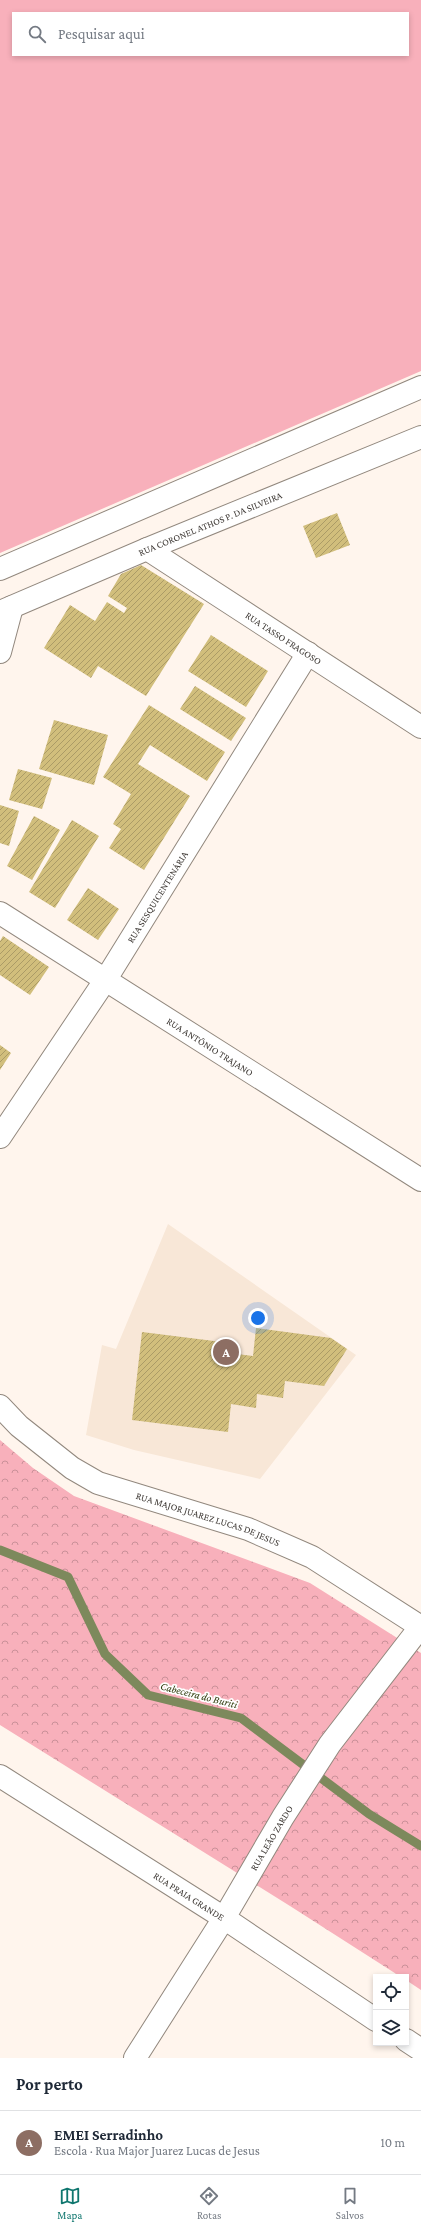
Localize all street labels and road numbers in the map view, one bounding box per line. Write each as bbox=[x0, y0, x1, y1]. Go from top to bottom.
street label: RUA CORONEL ATHOS P. DA SILVEIRA bbox=[137, 489, 284, 558]
street label: RUA TASSO FRAGOSO bbox=[243, 610, 324, 667]
street label: RUA SESQUICENTENÁRIA bbox=[125, 849, 190, 945]
street label: RUA ANTÔNIO TRAJANO bbox=[165, 1015, 256, 1078]
street label: RUA MAJOR JUAREZ LUCAS DE JESUS bbox=[135, 1490, 282, 1548]
street label: RUA LEÃO ZARDO bbox=[248, 1803, 295, 1872]
street label: RUA PRAIA GRANDE bbox=[151, 1870, 227, 1923]

